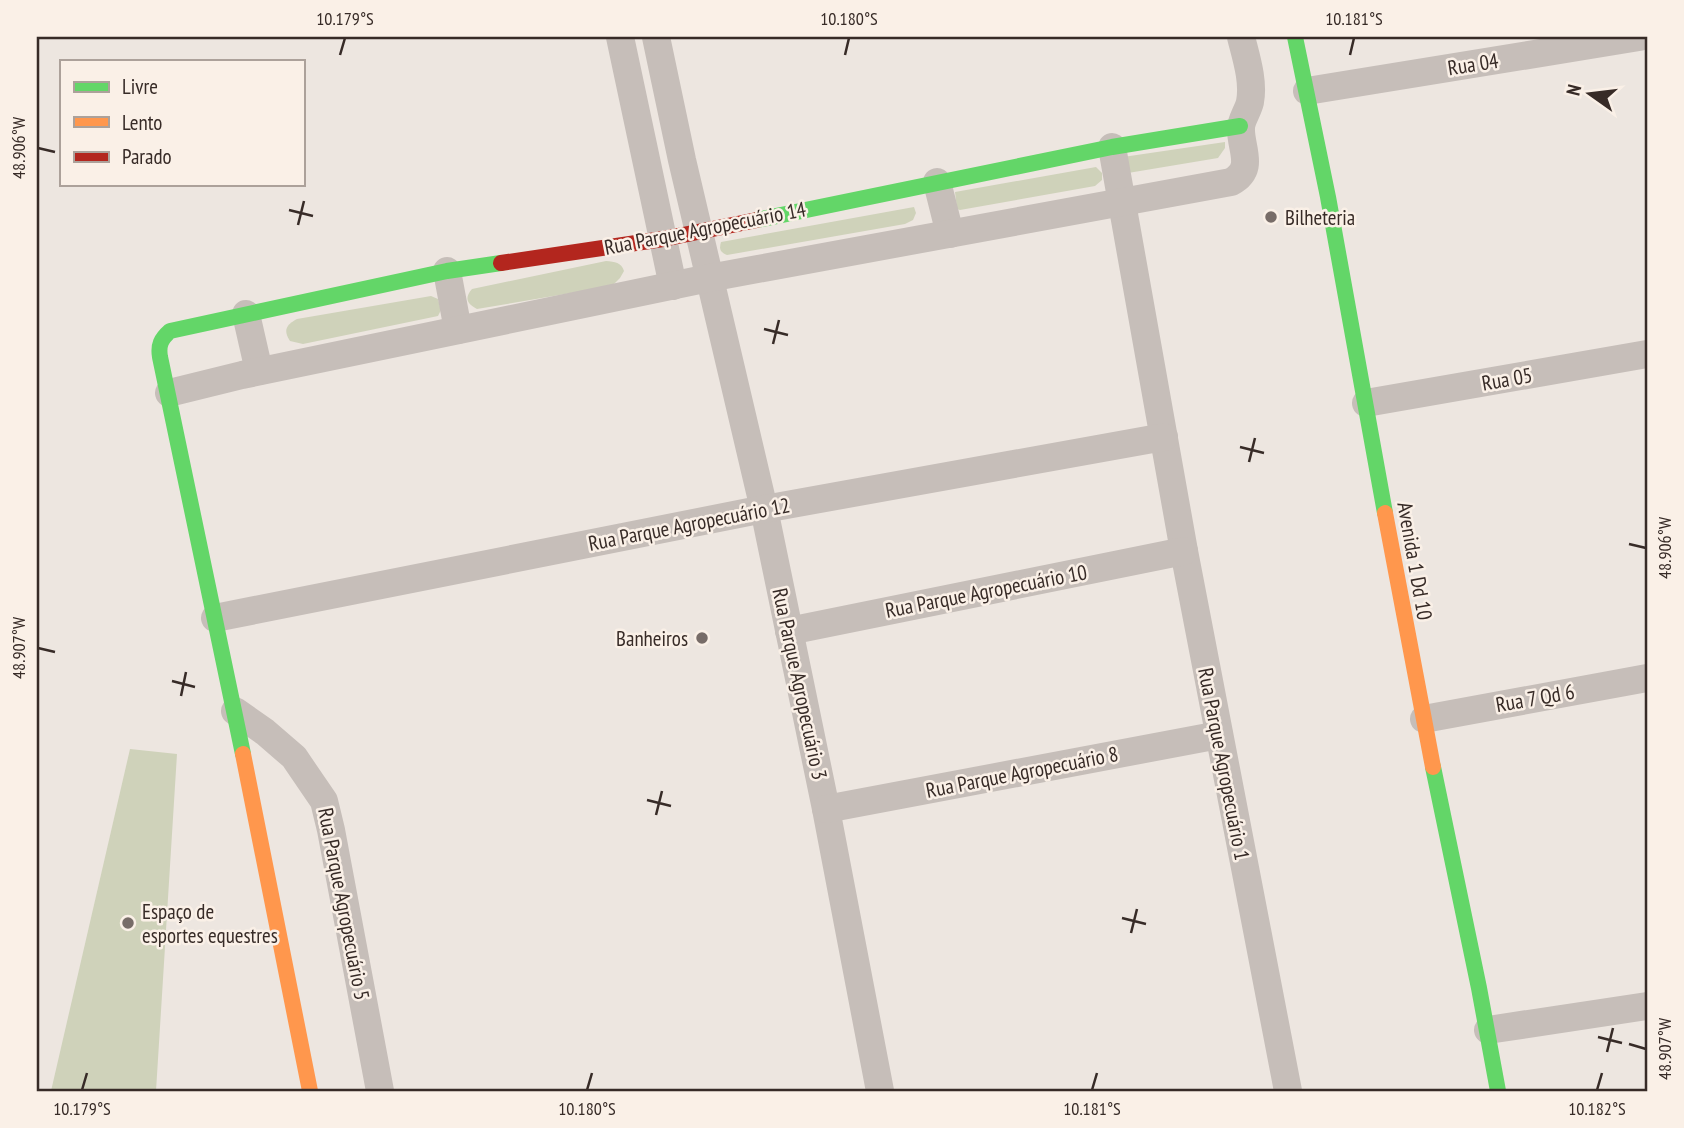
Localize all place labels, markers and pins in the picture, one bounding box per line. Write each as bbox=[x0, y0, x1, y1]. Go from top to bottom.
place label: Bilheteria bbox=[1285, 204, 1355, 231]
marker: Bilheteria bbox=[1263, 209, 1279, 225]
place label: Banheiros bbox=[616, 625, 688, 652]
marker: Banheiros bbox=[694, 630, 710, 646]
place label: Espaço de esportes equestres bbox=[142, 898, 278, 949]
marker: Espaço de esportes equestres bbox=[120, 915, 136, 931]

